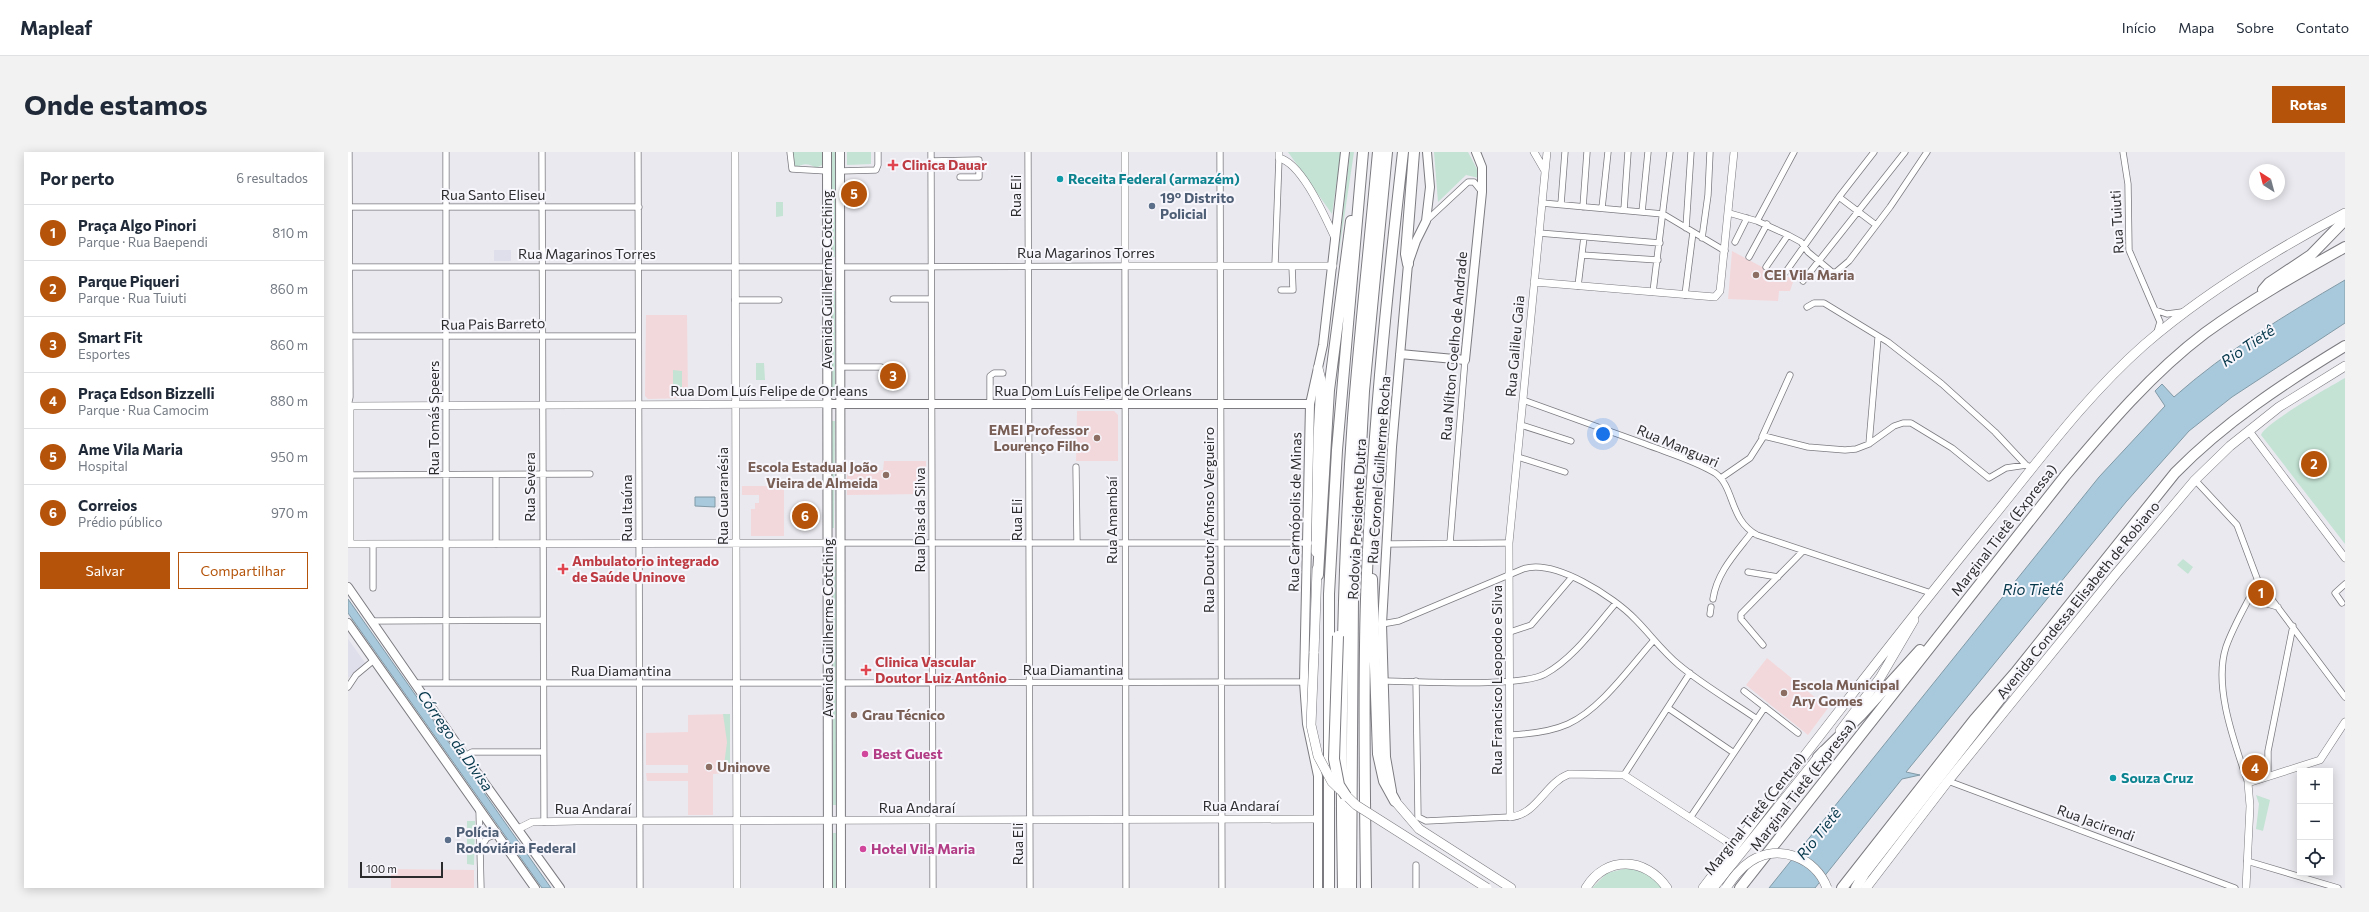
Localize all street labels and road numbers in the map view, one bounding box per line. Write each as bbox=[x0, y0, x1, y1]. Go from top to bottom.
street label: Rua Eli bbox=[1007, 175, 1024, 217]
street label: Rua Santo Eliseu bbox=[441, 186, 545, 203]
street label: Avenida Guilherme Cotching bbox=[818, 190, 835, 370]
street label: Rua Tuiuti bbox=[2106, 190, 2127, 254]
street label: Rua Magarinos Torres bbox=[1017, 244, 1155, 261]
street label: Rua Magarinos Torres bbox=[518, 245, 656, 262]
street label: Rua Nílton Coelho de Andrade bbox=[1437, 251, 1470, 441]
street label: Rua Galileu Gaia bbox=[1502, 295, 1527, 397]
street label: Rua Pais Barreto bbox=[441, 314, 545, 333]
street label: Rua Tomás Speers bbox=[425, 361, 442, 475]
street label: Rua Coronel Guilherme Rocha bbox=[1363, 375, 1394, 565]
street label: Rua Dom Luís Felipe de Orleans bbox=[670, 382, 868, 399]
street label: Rua Dom Luís Felipe de Orleans bbox=[994, 382, 1192, 399]
street label: Rua Manguari bbox=[1635, 421, 1722, 470]
street label: Rua Doutor Afonso Vergueiro bbox=[1200, 427, 1217, 613]
street label: Rua Carmópolis de Minas bbox=[1285, 432, 1304, 592]
street label: Rodovia Presidente Dutra bbox=[1344, 438, 1369, 600]
street label: Rua Guaranésia bbox=[714, 447, 731, 545]
street label: Rua Severa bbox=[521, 452, 538, 522]
street label: Marginal Tietê (Expressa) bbox=[1947, 461, 2060, 599]
street label: Rua Dias da Silva bbox=[911, 467, 928, 573]
street label: Rua Itaúna bbox=[618, 474, 635, 542]
street label: Rua Amambaí bbox=[1103, 476, 1120, 564]
street label: Avenida Condessa Elisabeth de Robiano bbox=[1992, 497, 2163, 702]
street label: Rua Eli bbox=[1008, 499, 1025, 541]
street label: Avenida Guilherme Cotching bbox=[819, 538, 836, 718]
street label: Rua Francisco Leopodo e Silva bbox=[1488, 585, 1505, 775]
street label: Rua Diamantina bbox=[1023, 661, 1123, 678]
street label: Rua Diamantina bbox=[571, 662, 671, 679]
street label: Marginal Tietê (Expressa) bbox=[1746, 716, 1859, 854]
street label: Marginal Tietê (Central) bbox=[1700, 749, 1809, 878]
street label: Rua Andaraí bbox=[1203, 797, 1280, 814]
street label: Rua Andaraí bbox=[879, 799, 956, 816]
street label: Rua Andaraí bbox=[555, 800, 632, 817]
street label: Rua Jacirendi bbox=[2055, 801, 2137, 844]
street label: Rua Eli bbox=[1009, 823, 1026, 865]

